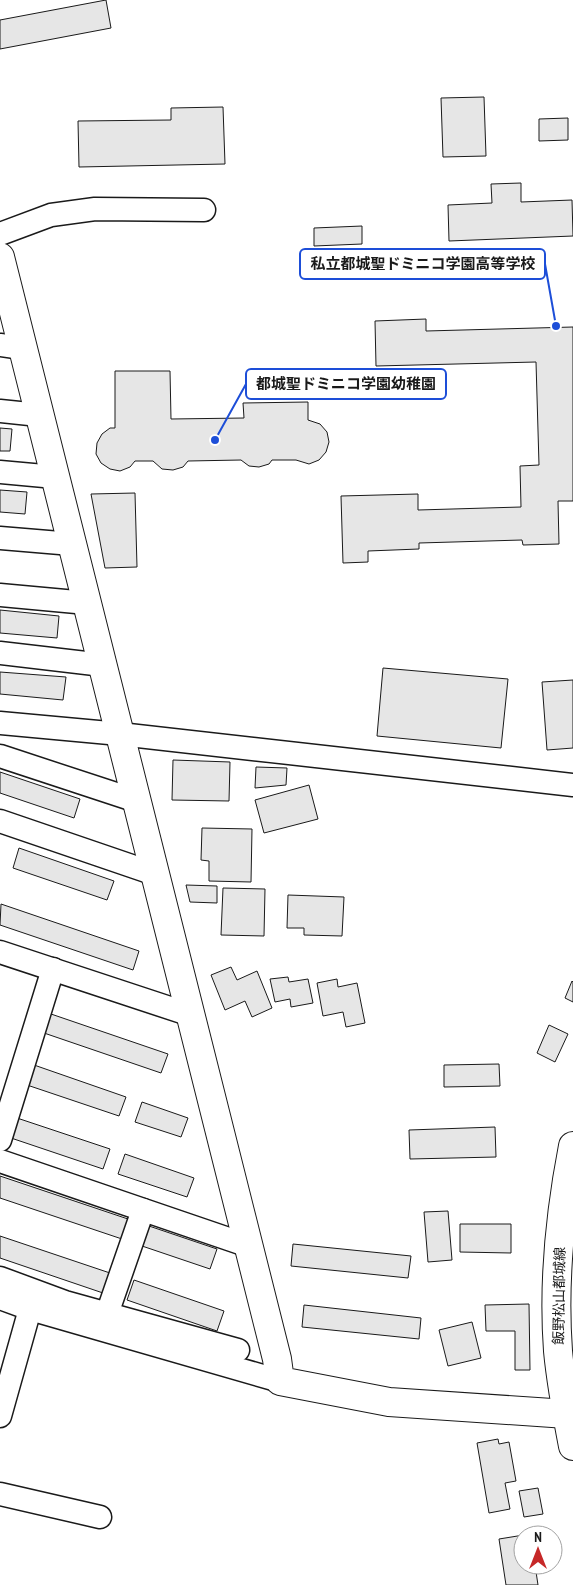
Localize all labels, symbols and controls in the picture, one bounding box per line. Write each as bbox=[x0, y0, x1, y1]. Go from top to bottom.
callout: 私立都城聖ドミニコ学園高等学校 bbox=[300, 249, 545, 279]
text: 私立都城聖ドミニコ学園高等学校 bbox=[310, 254, 536, 273]
callout: 都城聖ドミニコ学園幼稚園 bbox=[246, 369, 446, 399]
text: 都城聖ドミニコ学園幼稚園 bbox=[256, 374, 436, 393]
street label: 飯野松山都城線 bbox=[549, 1247, 569, 1345]
north arrow bbox=[513, 1525, 563, 1575]
text: N bbox=[534, 1528, 542, 1546]

